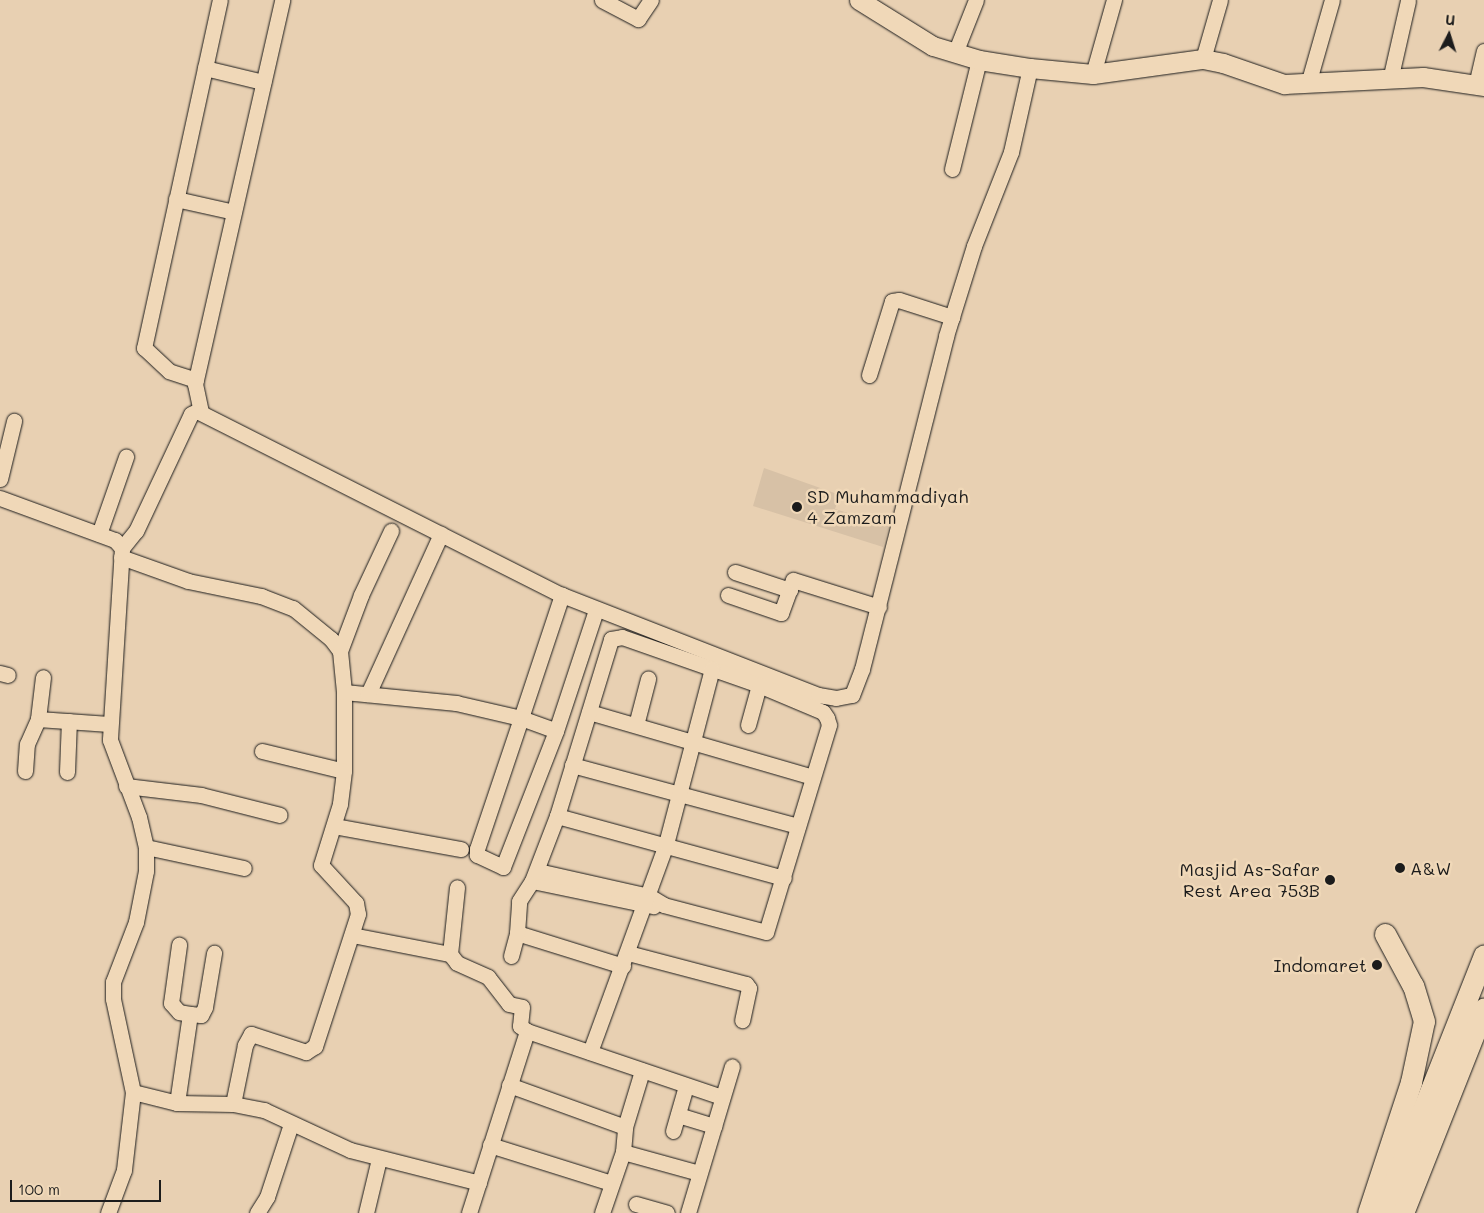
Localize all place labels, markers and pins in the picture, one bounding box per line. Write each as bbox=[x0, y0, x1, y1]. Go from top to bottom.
place label: SD Muhammadiyah 4 Zamzam bbox=[807, 486, 968, 528]
marker: SD Muhammadiyah 4 Zamzam bbox=[791, 501, 803, 513]
place label: A&W bbox=[1410, 857, 1451, 879]
place label: Masjid As-Safar Rest Area 753B bbox=[1180, 859, 1320, 902]
marker: A&W bbox=[1394, 862, 1406, 874]
marker: Masjid As-Safar Rest Area 753B bbox=[1324, 874, 1336, 886]
place label: Indomaret bbox=[1273, 954, 1367, 976]
marker: Indomaret bbox=[1371, 959, 1383, 971]

